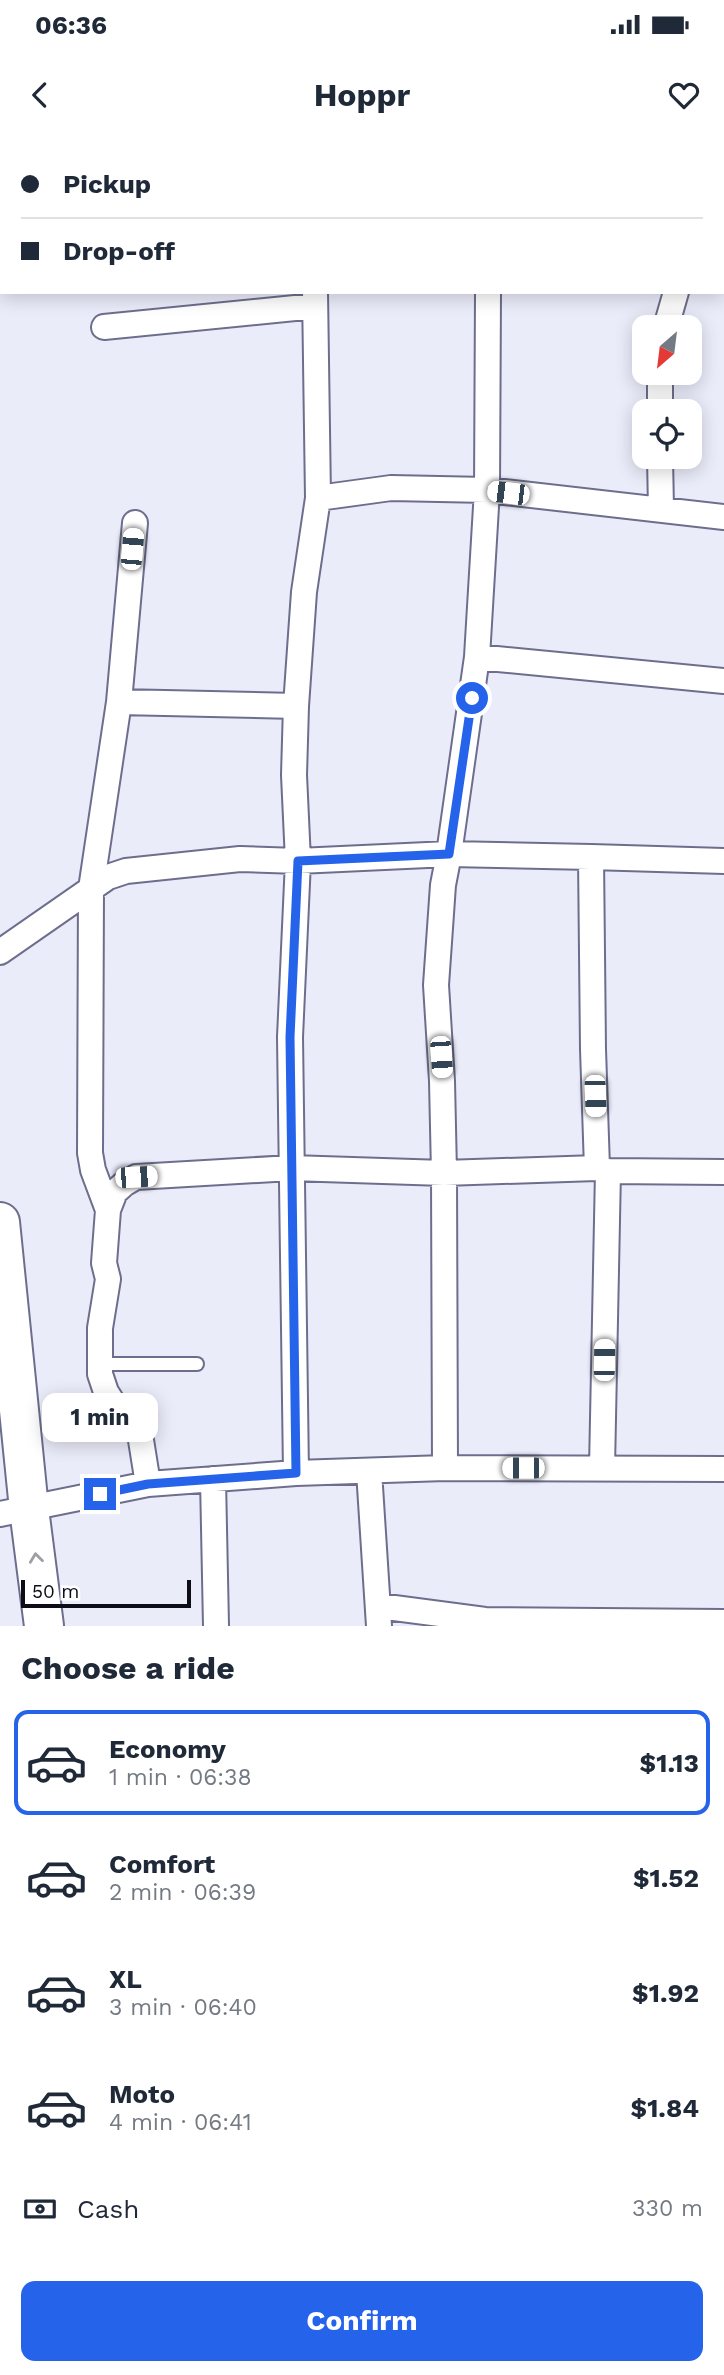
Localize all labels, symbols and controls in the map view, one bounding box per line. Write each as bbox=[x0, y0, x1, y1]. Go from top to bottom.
text: 06:36 bbox=[35, 10, 107, 40]
icon: back bbox=[21, 76, 59, 114]
text: Hoppr bbox=[314, 76, 410, 114]
icon: heart bbox=[665, 76, 703, 114]
text: Pickup bbox=[63, 169, 151, 199]
text: Drop-off bbox=[63, 236, 175, 266]
north arrow bbox=[632, 315, 702, 385]
map controls bbox=[632, 315, 702, 469]
button: locate bbox=[632, 399, 702, 469]
car bbox=[486, 480, 531, 506]
car bbox=[120, 527, 145, 571]
route start bbox=[456, 682, 488, 714]
car bbox=[430, 1035, 453, 1079]
car bbox=[584, 1075, 607, 1117]
car bbox=[115, 1165, 158, 1189]
car bbox=[594, 1339, 615, 1381]
callout: 1 min bbox=[42, 1392, 158, 1442]
text: 1 min bbox=[70, 1404, 130, 1431]
car bbox=[503, 1458, 545, 1479]
route end bbox=[84, 1478, 116, 1510]
one-way arrow bbox=[28, 1552, 43, 1564]
scale bar bbox=[21, 1577, 191, 1609]
text: 50 m bbox=[32, 1580, 79, 1603]
text: Choose a ride bbox=[21, 1649, 235, 1687]
icon: car bbox=[25, 1731, 88, 1794]
text: Economy bbox=[109, 1734, 226, 1764]
text: $1.13 bbox=[640, 1748, 699, 1778]
text: 1 min · 06:38 bbox=[109, 1764, 252, 1791]
icon: car bbox=[25, 1846, 88, 1909]
text: Comfort bbox=[109, 1849, 215, 1879]
text: $1.52 bbox=[633, 1863, 699, 1893]
text: 2 min · 06:39 bbox=[109, 1879, 256, 1906]
icon: car bbox=[25, 1961, 88, 2024]
text: XL bbox=[109, 1964, 142, 1994]
text: $1.92 bbox=[632, 1978, 699, 2008]
text: 3 min · 06:40 bbox=[109, 1994, 257, 2021]
icon: car bbox=[25, 2076, 88, 2139]
text: Moto bbox=[109, 2079, 175, 2109]
text: $1.84 bbox=[630, 2093, 699, 2123]
text: 4 min · 06:41 bbox=[109, 2109, 252, 2136]
icon: cash bbox=[21, 2190, 59, 2228]
text: Cash bbox=[77, 2194, 139, 2224]
text: 330 m bbox=[632, 2195, 703, 2222]
button: Confirm bbox=[21, 2281, 703, 2361]

